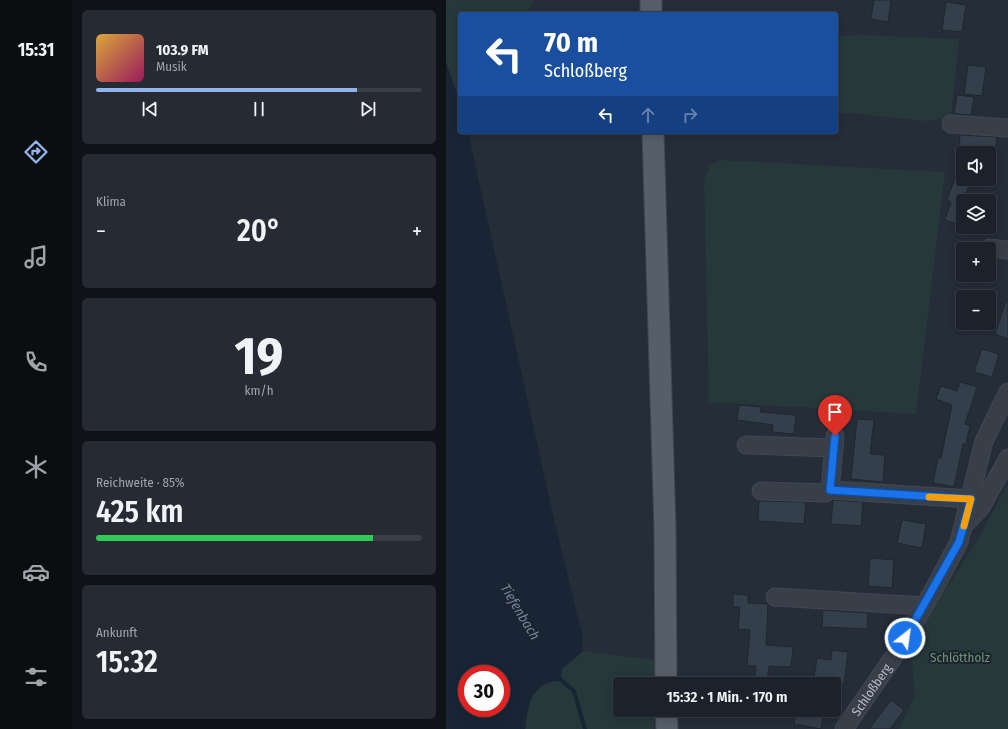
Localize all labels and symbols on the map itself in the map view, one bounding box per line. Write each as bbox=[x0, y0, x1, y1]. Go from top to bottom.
pin bbox=[818, 395, 852, 436]
water label: Tiefenbach bbox=[497, 581, 543, 643]
position arrow bbox=[884, 617, 926, 659]
park label: Schlöttholz bbox=[930, 650, 990, 665]
street label: Schloßberg bbox=[848, 660, 895, 718]
speed limit sign: 30 bbox=[458, 665, 510, 717]

